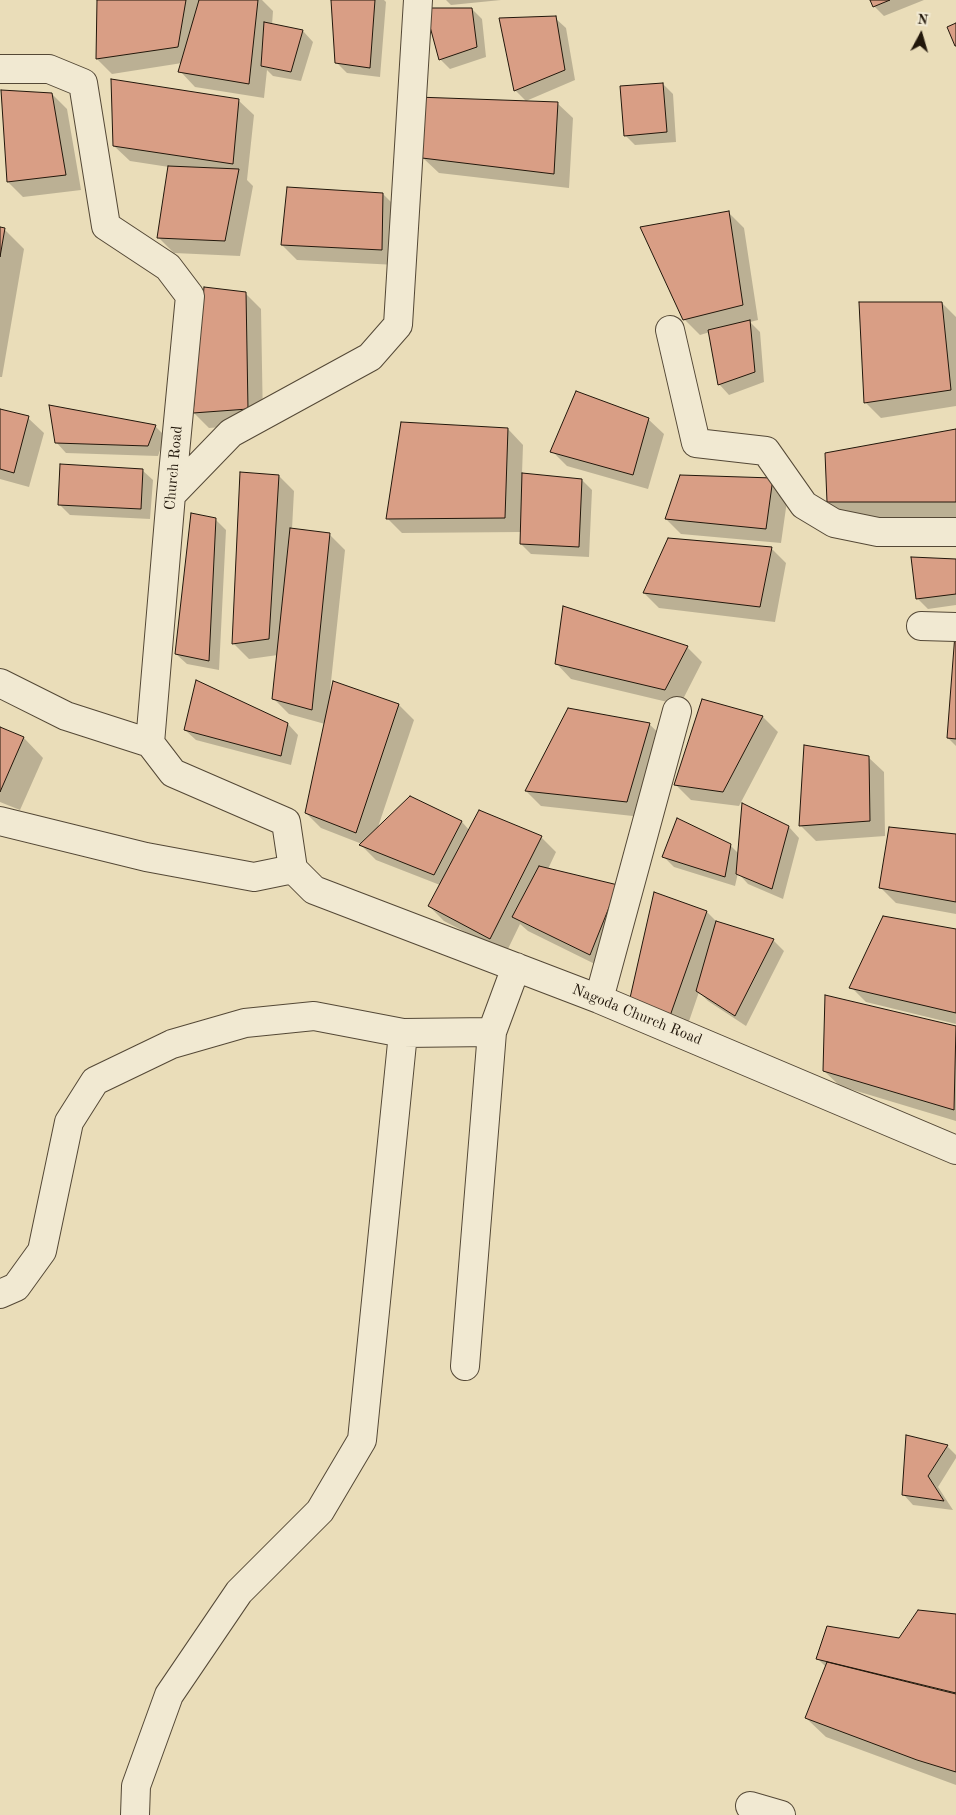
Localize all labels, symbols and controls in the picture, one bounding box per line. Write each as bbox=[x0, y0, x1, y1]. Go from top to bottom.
north arrow bbox=[896, 10, 946, 60]
text: N bbox=[917, 13, 929, 28]
street label: Church Road bbox=[161, 425, 187, 511]
street label: Nagoda Church Road bbox=[569, 981, 705, 1049]

